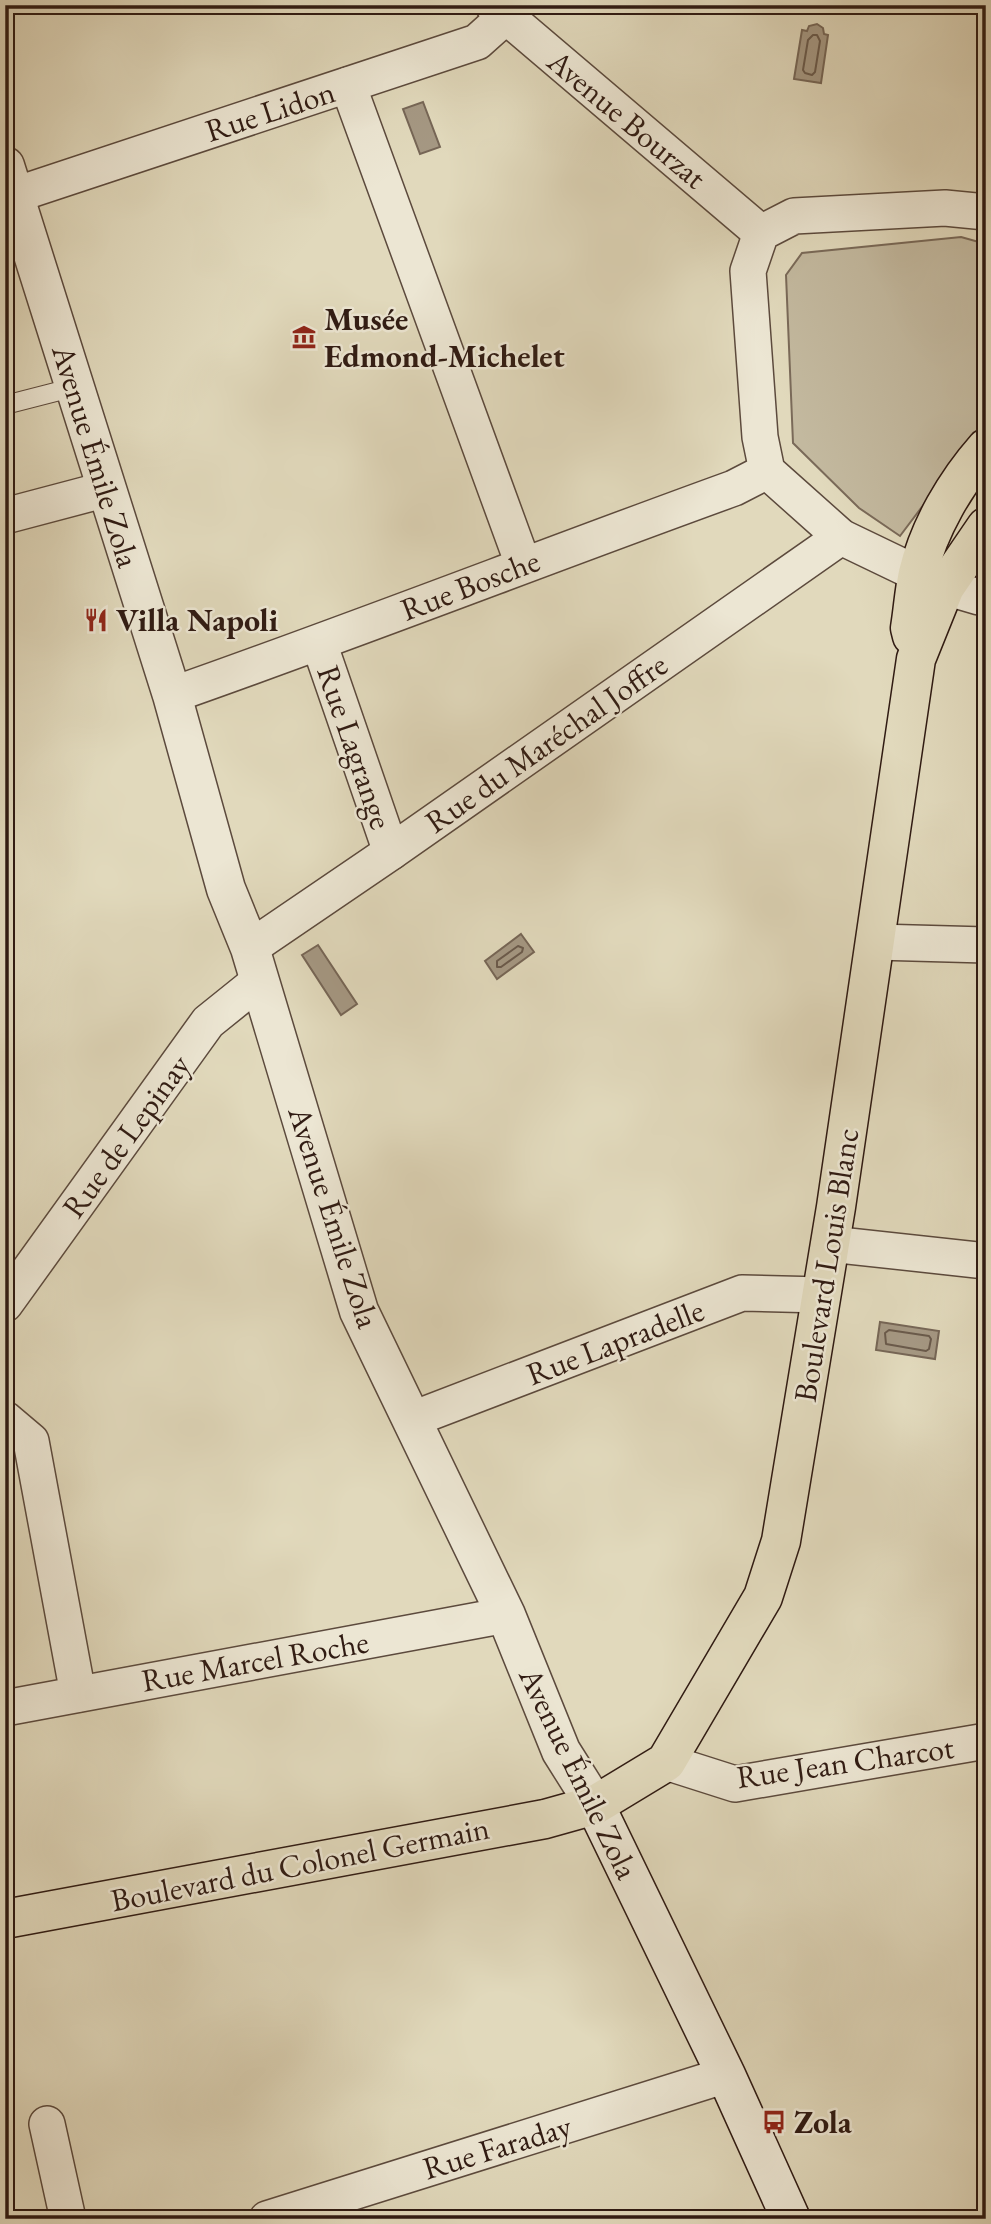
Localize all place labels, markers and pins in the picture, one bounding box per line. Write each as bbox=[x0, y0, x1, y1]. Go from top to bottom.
place label: Musée Edmond-Michelet bbox=[324, 298, 565, 377]
museum icon: Musée Edmond-Michelet bbox=[290, 323, 318, 351]
place label: Villa Napoli bbox=[116, 599, 279, 641]
restaurant icon: Villa Napoli bbox=[82, 606, 110, 634]
place label: Zola bbox=[794, 2101, 853, 2143]
bus stop icon: Zola bbox=[760, 2108, 788, 2136]

